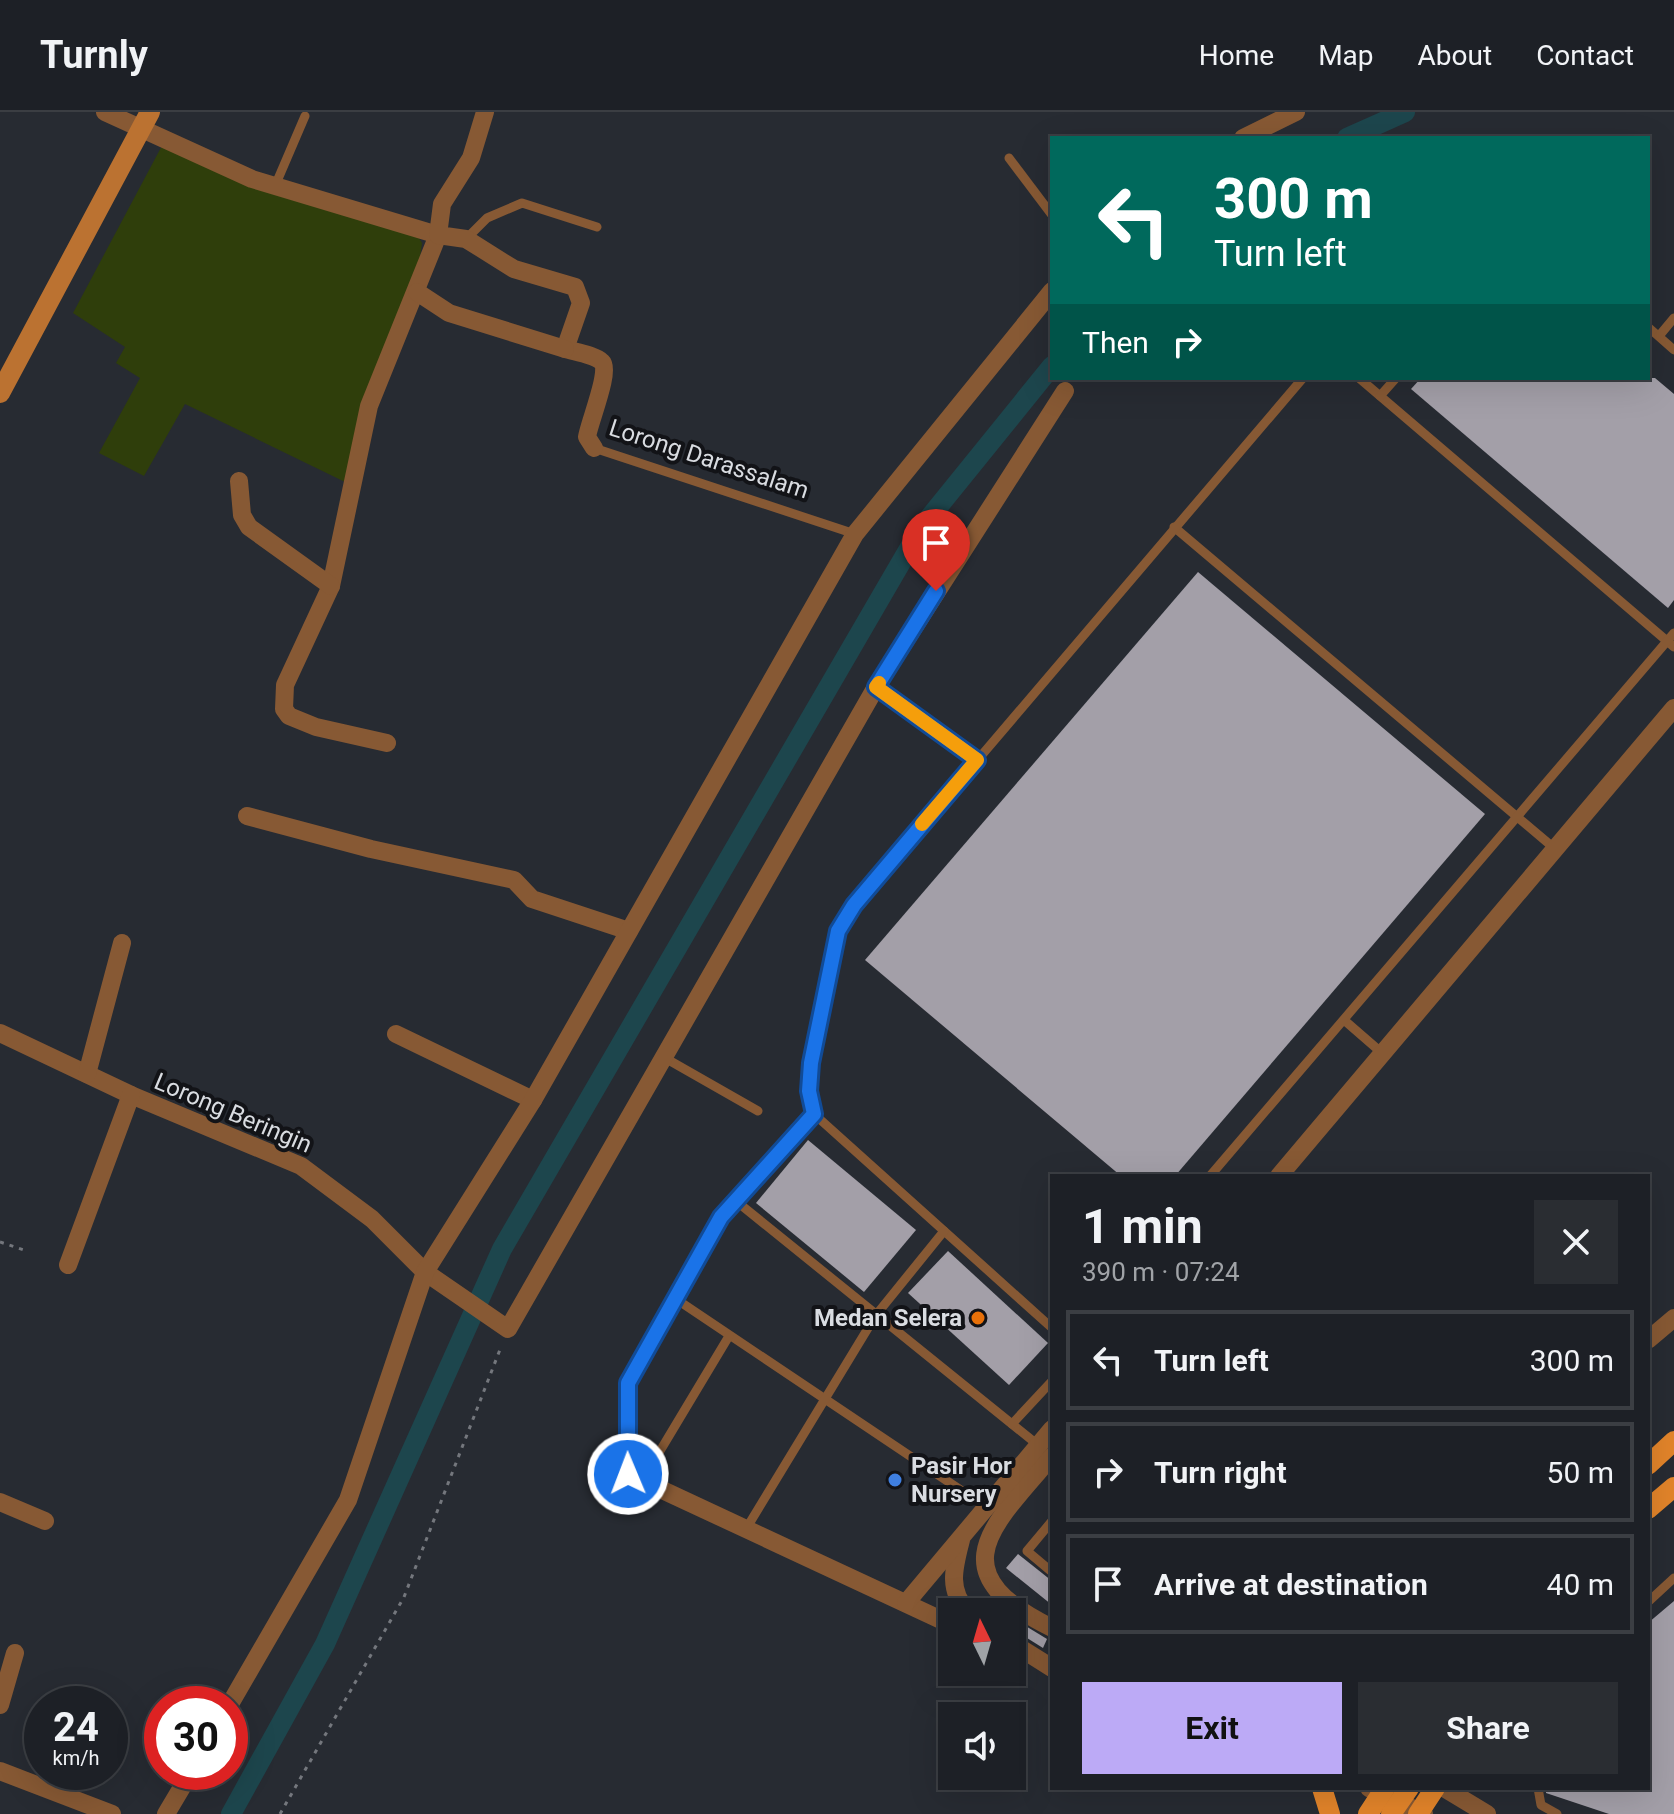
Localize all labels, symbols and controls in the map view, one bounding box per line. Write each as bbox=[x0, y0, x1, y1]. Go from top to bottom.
text: Turnly bbox=[40, 33, 148, 77]
text: Home bbox=[1199, 39, 1274, 72]
text: Map bbox=[1318, 39, 1374, 72]
text: About bbox=[1418, 39, 1492, 72]
text: Contact bbox=[1536, 39, 1634, 72]
text: 300 m bbox=[1214, 166, 1373, 232]
icon: left bbox=[1082, 168, 1186, 272]
text: Turn left bbox=[1214, 233, 1347, 275]
icon: right bbox=[1165, 320, 1209, 364]
text: Then bbox=[1082, 325, 1149, 360]
street label: Lorong Darassalam bbox=[606, 414, 812, 504]
pin bbox=[902, 509, 970, 591]
icon: arrive bbox=[914, 521, 958, 565]
street label: Lorong Beringin bbox=[150, 1067, 316, 1159]
text: 1 min bbox=[1082, 1198, 1203, 1255]
button: close bbox=[1534, 1200, 1618, 1284]
text: 390 m · 07:24 bbox=[1082, 1257, 1240, 1287]
place label: Medan Selera bbox=[814, 1304, 962, 1332]
marker: Medan Selera bbox=[969, 1309, 987, 1327]
icon: left bbox=[1086, 1338, 1130, 1382]
text: Turn left bbox=[1154, 1343, 1269, 1378]
text: 300 m bbox=[1530, 1343, 1614, 1378]
position arrow bbox=[586, 1432, 670, 1516]
icon: right bbox=[1086, 1450, 1130, 1494]
place label: Pasir Hor Nursery bbox=[911, 1452, 1012, 1508]
text: Turn right bbox=[1154, 1455, 1287, 1490]
text: 50 m bbox=[1547, 1455, 1614, 1490]
marker: Pasir Hor Nursery bbox=[886, 1471, 904, 1489]
icon: arrive bbox=[1086, 1562, 1130, 1606]
text: Arrive at destination bbox=[1154, 1567, 1428, 1602]
text: 40 m bbox=[1547, 1567, 1614, 1602]
north arrow bbox=[938, 1598, 1026, 1686]
map controls bbox=[938, 1598, 1026, 1790]
button: Exit bbox=[1082, 1682, 1342, 1774]
button: Share bbox=[1358, 1682, 1618, 1774]
speed limit sign: 30 bbox=[144, 1686, 248, 1790]
button: sound bbox=[938, 1702, 1026, 1790]
text: 24 bbox=[53, 1704, 99, 1751]
text: km/h bbox=[53, 1746, 99, 1770]

